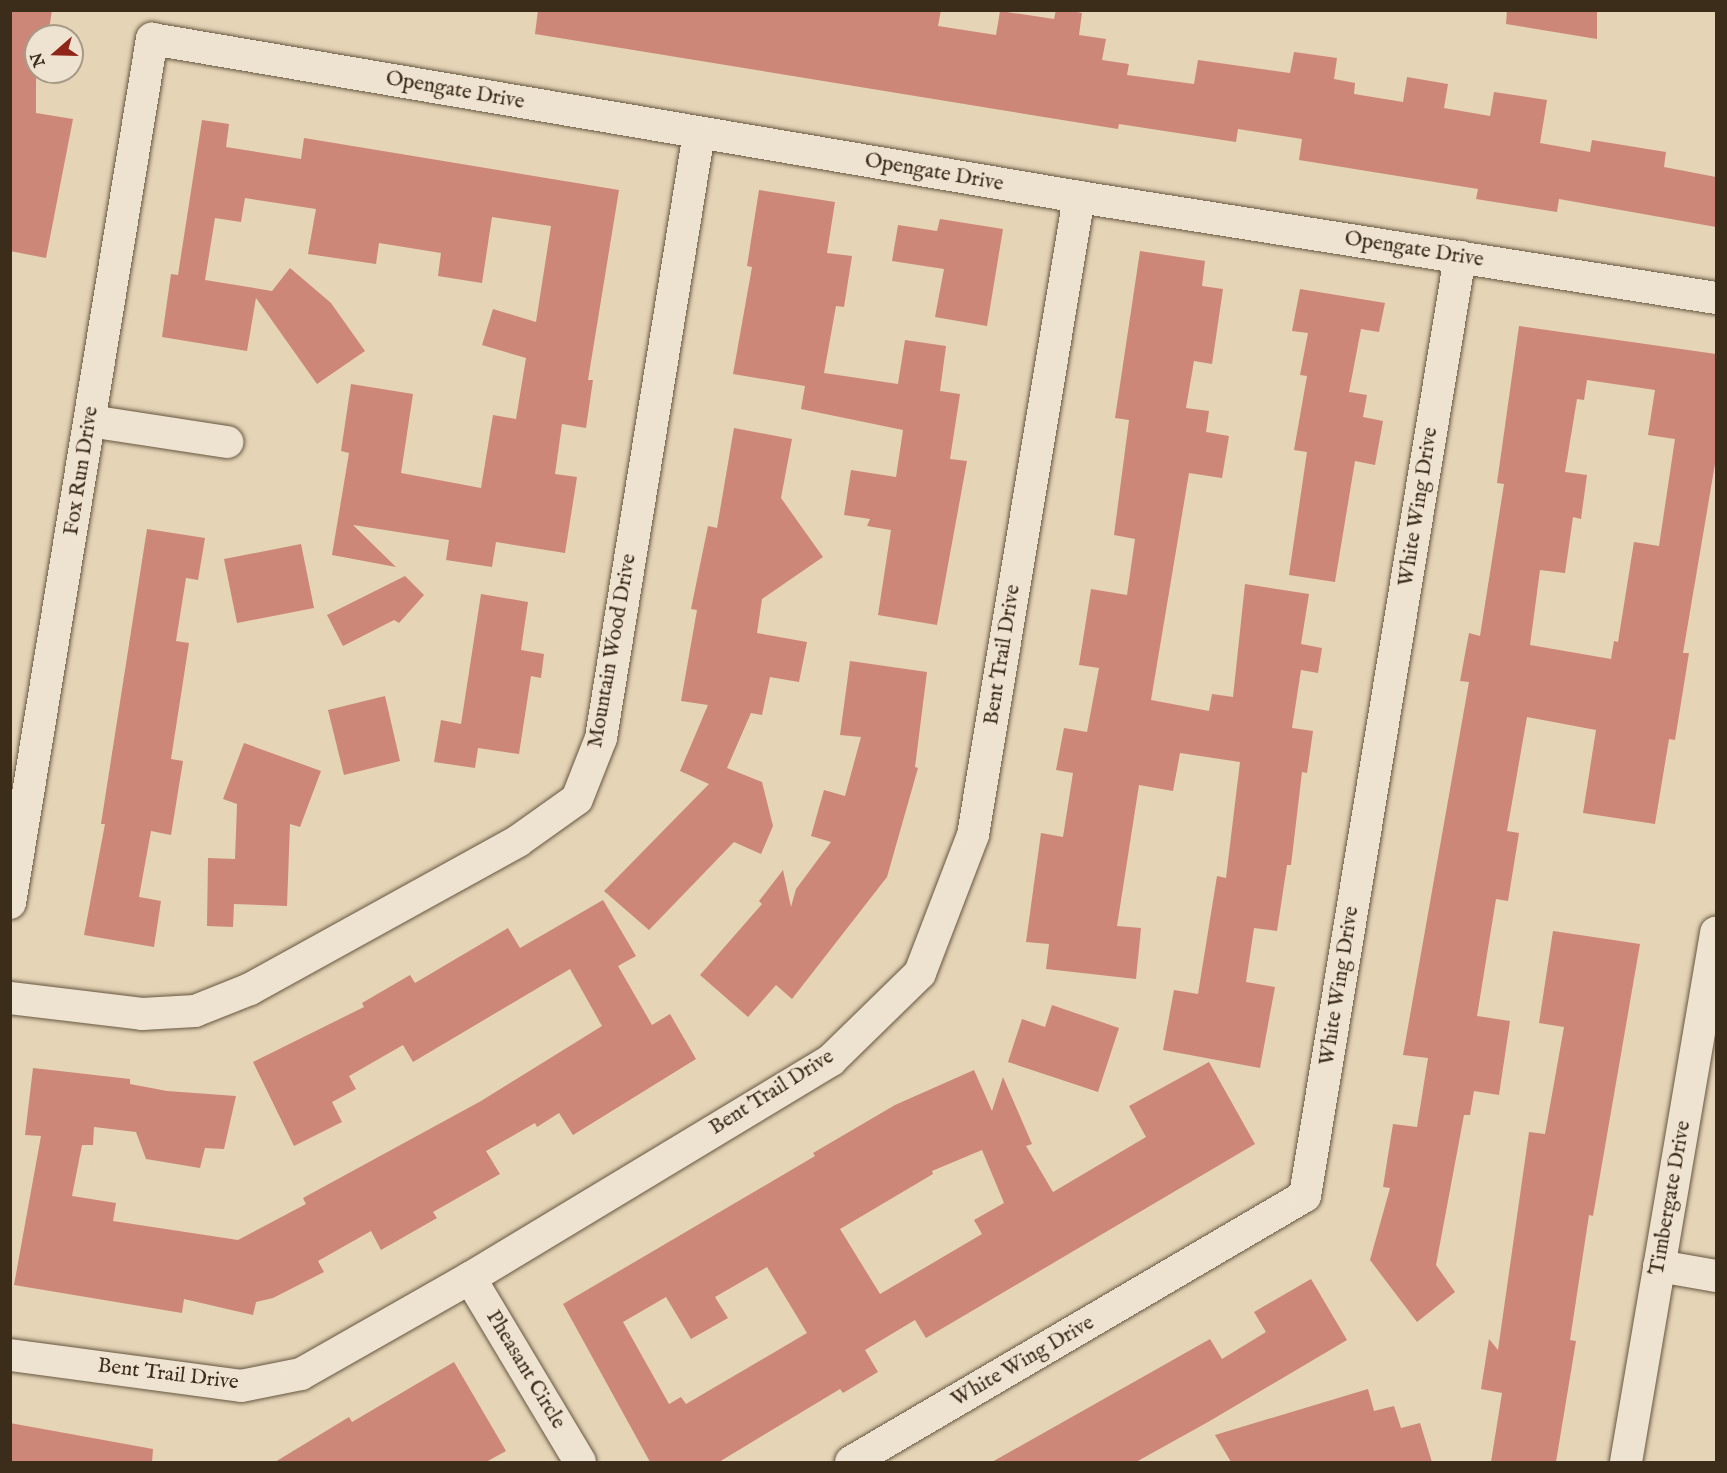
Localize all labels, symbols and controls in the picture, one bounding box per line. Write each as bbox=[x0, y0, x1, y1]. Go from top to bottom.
north arrow bbox=[24, 24, 84, 84]
text: N bbox=[27, 50, 51, 69]
street label: Opengate Drive bbox=[384, 66, 526, 116]
street label: Opengate Drive bbox=[863, 148, 1005, 198]
street label: Opengate Drive bbox=[1343, 227, 1485, 273]
street label: Fox Run Drive bbox=[59, 405, 105, 537]
street label: White Wing Drive bbox=[1394, 426, 1444, 588]
street label: Mountain Wood Drive bbox=[584, 552, 642, 750]
street label: Bent Trail Drive bbox=[979, 583, 1027, 727]
street label: White Wing Drive bbox=[1315, 905, 1365, 1067]
street label: Bent Trail Drive bbox=[705, 1045, 839, 1141]
street label: Timbergate Drive bbox=[1645, 1119, 1697, 1277]
street label: Pheasant Circle bbox=[480, 1306, 570, 1434]
street label: White Wing Drive bbox=[947, 1311, 1099, 1413]
street label: Bent Trail Drive bbox=[96, 1354, 240, 1396]

